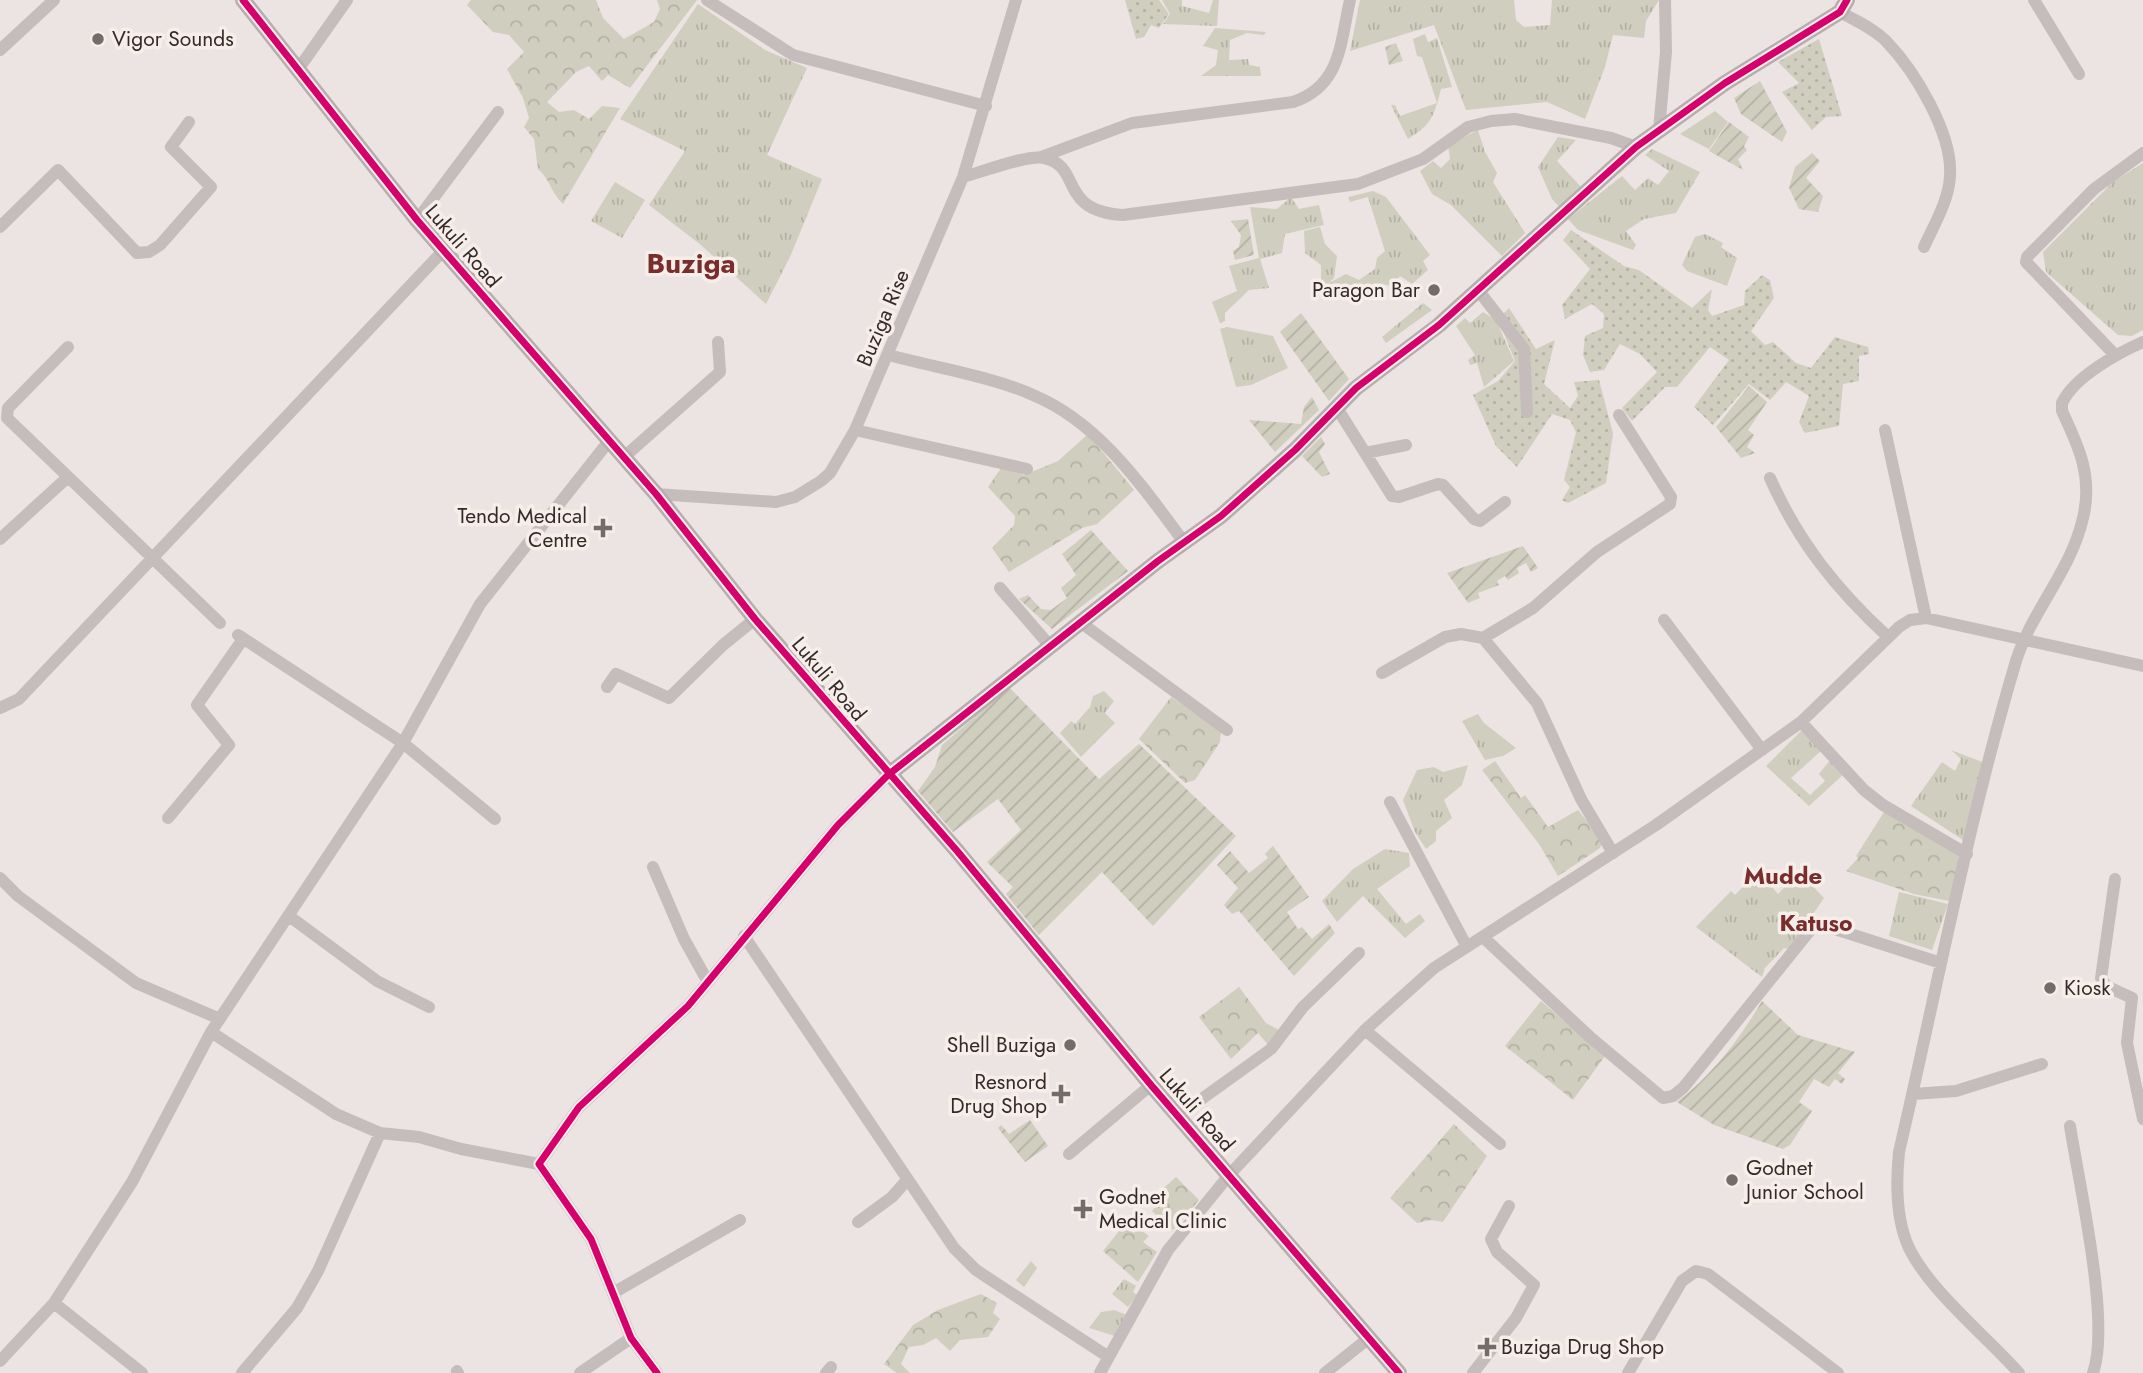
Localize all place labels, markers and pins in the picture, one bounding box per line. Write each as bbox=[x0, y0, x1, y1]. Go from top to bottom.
place label: Vigor Sounds bbox=[112, 24, 234, 54]
marker: Vigor Sounds bbox=[90, 31, 106, 47]
place label: Paragon Bar bbox=[1312, 275, 1421, 305]
marker: Paragon Bar bbox=[1426, 282, 1442, 298]
place label: Tendo Medical Centre bbox=[458, 501, 587, 555]
marker: Tendo Medical Centre bbox=[593, 518, 613, 538]
place label: Kiosk bbox=[2064, 973, 2111, 1003]
marker: Kiosk bbox=[2042, 980, 2058, 996]
place label: Shell Buziga bbox=[947, 1030, 1056, 1060]
marker: Shell Buziga bbox=[1062, 1037, 1078, 1053]
place label: Resnord Drug Shop bbox=[950, 1067, 1047, 1121]
marker: Resnord Drug Shop bbox=[1053, 1086, 1069, 1102]
place label: Godnet Junior School bbox=[1743, 1153, 1864, 1207]
marker: Godnet Junior School bbox=[1724, 1172, 1740, 1188]
place label: Godnet Medical Clinic bbox=[1099, 1182, 1227, 1236]
marker: Godnet Medical Clinic bbox=[1073, 1199, 1093, 1219]
place label: Buziga Drug Shop bbox=[1501, 1332, 1664, 1362]
marker: Buziga Drug Shop bbox=[1479, 1339, 1495, 1355]

